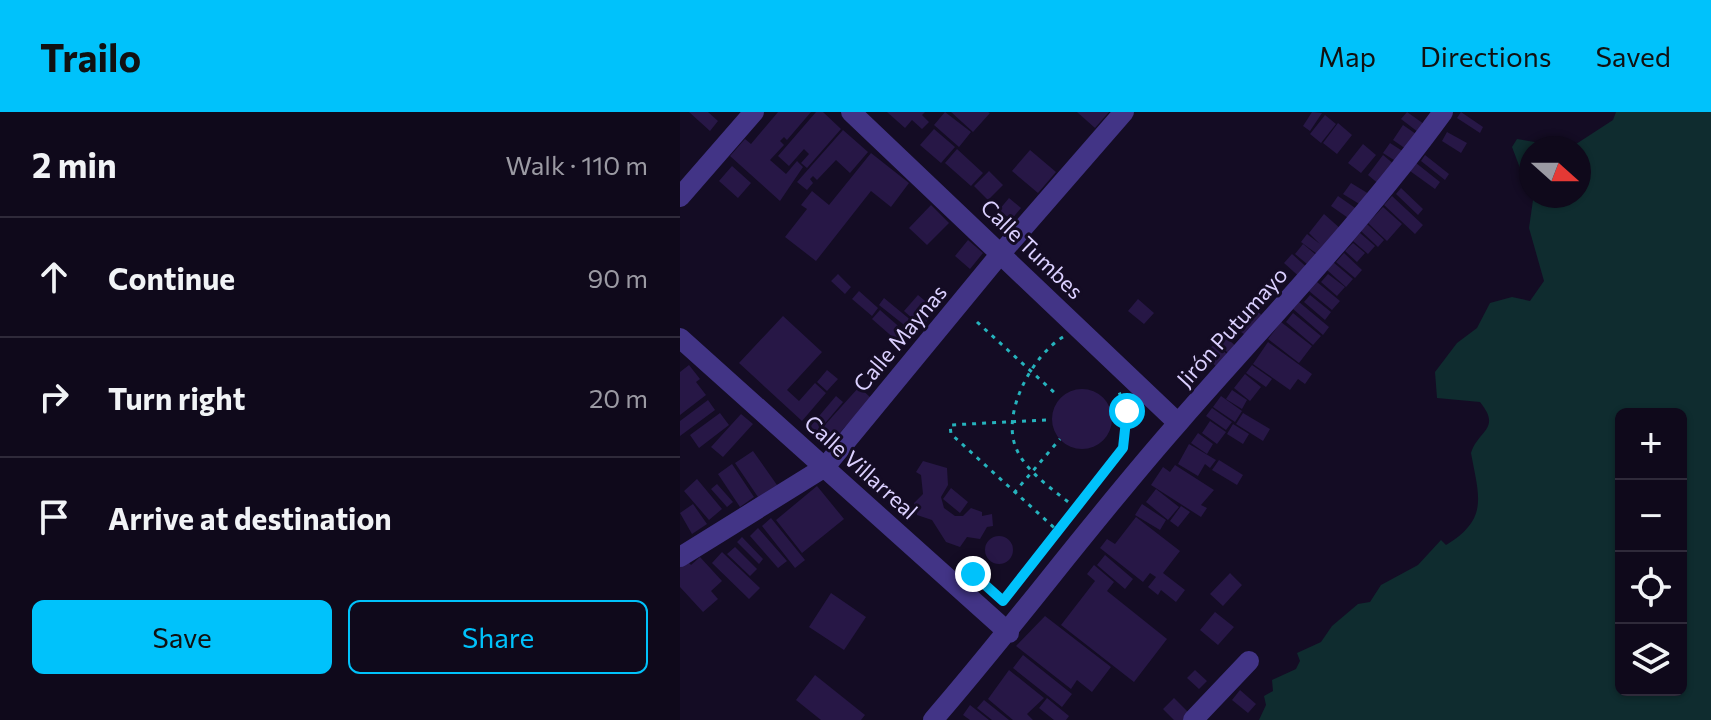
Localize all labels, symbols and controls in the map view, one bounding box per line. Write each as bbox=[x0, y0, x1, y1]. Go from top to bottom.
text: Trailo bbox=[40, 33, 141, 80]
text: Map bbox=[1318, 39, 1376, 73]
text: Directions bbox=[1420, 39, 1551, 73]
text: Saved bbox=[1595, 39, 1671, 73]
north arrow bbox=[1519, 136, 1591, 208]
text: 2 min bbox=[32, 143, 117, 185]
text: Walk · 110 m bbox=[506, 149, 648, 180]
street label: Calle Tumbes bbox=[976, 193, 1089, 304]
icon: ahead bbox=[32, 255, 76, 299]
text: Continue bbox=[108, 259, 235, 296]
street label: Jirón Putumayo bbox=[1171, 261, 1293, 392]
text: 90 m bbox=[588, 262, 648, 293]
street label: Calle Maynas bbox=[847, 279, 952, 397]
icon: right bbox=[32, 375, 76, 419]
text: Turn right bbox=[108, 379, 245, 416]
text: 20 m bbox=[589, 382, 648, 413]
route start bbox=[1109, 393, 1145, 429]
map controls bbox=[1615, 408, 1687, 696]
button: + bbox=[1615, 408, 1687, 480]
street label: Calle Villarreal bbox=[799, 409, 923, 524]
button: − bbox=[1615, 480, 1687, 552]
icon: arrive bbox=[32, 495, 76, 539]
text: Arrive at destination bbox=[108, 499, 392, 536]
button: locate bbox=[1615, 552, 1687, 624]
route end bbox=[955, 556, 991, 592]
button: Save bbox=[32, 600, 332, 674]
button: Share bbox=[348, 600, 648, 674]
button: layers bbox=[1615, 624, 1687, 696]

